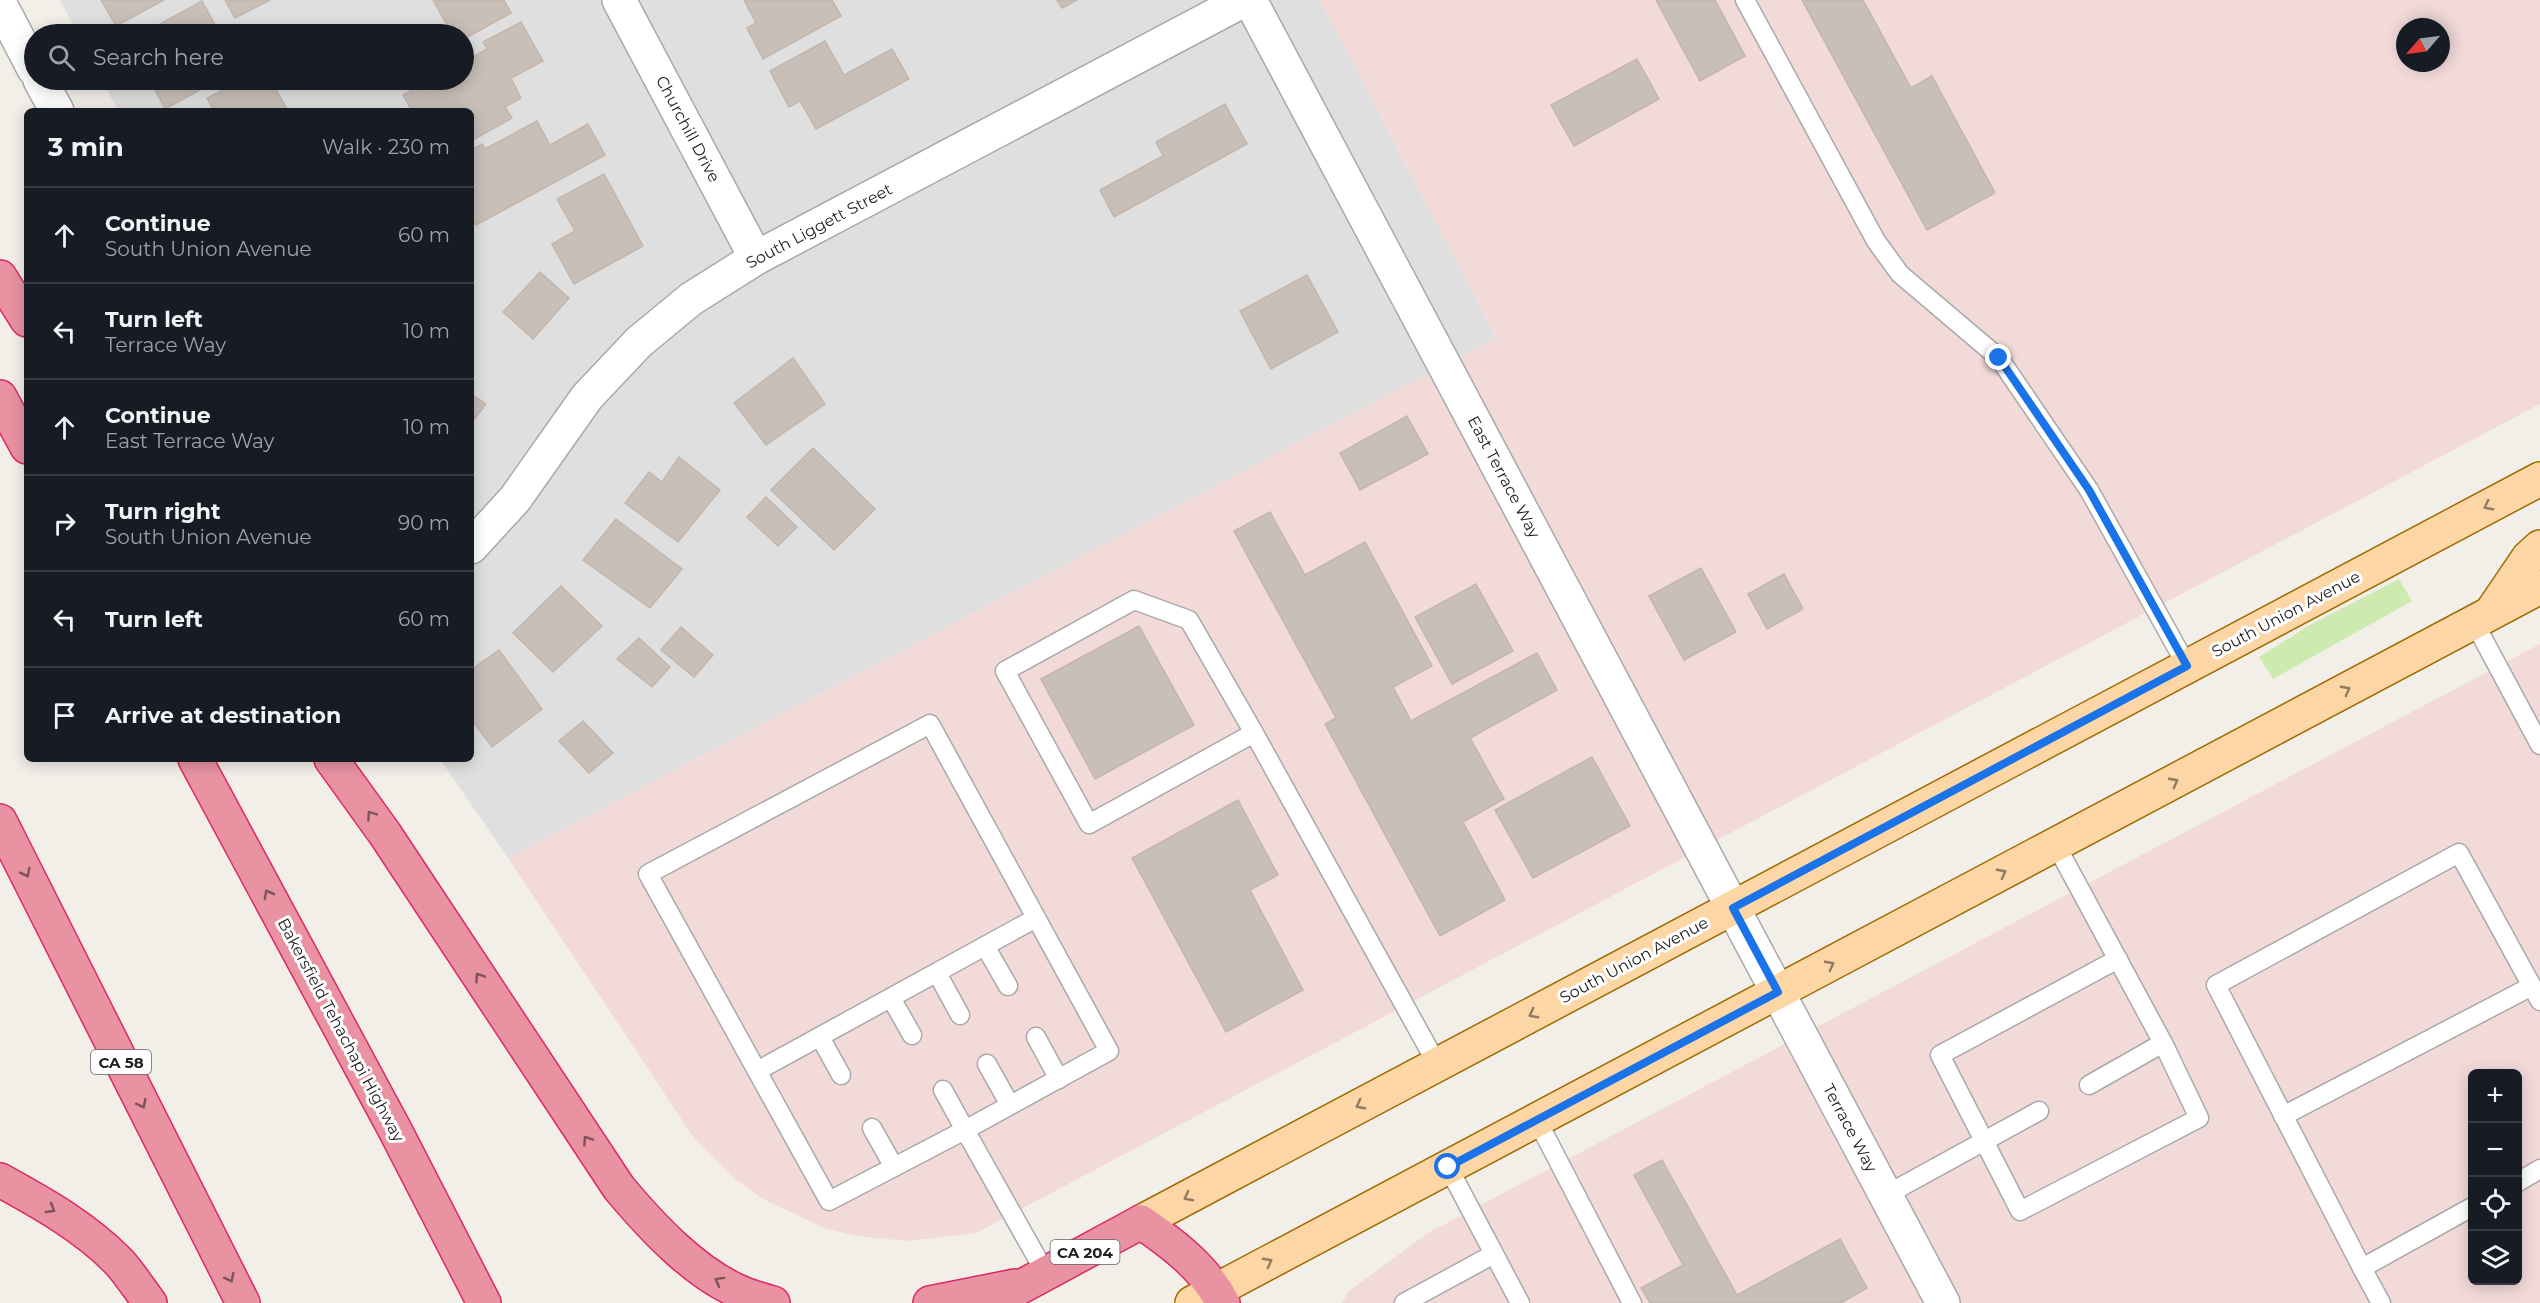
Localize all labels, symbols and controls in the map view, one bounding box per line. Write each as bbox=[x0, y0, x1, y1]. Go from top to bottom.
north arrow bbox=[2396, 18, 2450, 72]
search box bbox=[24, 24, 474, 90]
icon: search bbox=[45, 41, 78, 74]
text: Search here bbox=[93, 44, 224, 71]
street label: Churchill Drive bbox=[652, 73, 724, 185]
text: 3 min bbox=[48, 131, 124, 163]
text: Walk · 230 m bbox=[322, 135, 450, 159]
street label: South Liggett Street bbox=[743, 179, 896, 273]
text: Continue bbox=[105, 210, 211, 237]
icon: ahead bbox=[48, 219, 81, 252]
text: 60 m bbox=[398, 223, 450, 247]
text: South Union Avenue bbox=[105, 237, 312, 261]
text: Turn left bbox=[105, 306, 203, 333]
icon: left bbox=[48, 315, 81, 348]
text: 10 m bbox=[403, 319, 450, 343]
text: Terrace Way bbox=[105, 333, 226, 357]
route end bbox=[1985, 344, 2011, 370]
text: Continue bbox=[105, 402, 211, 429]
icon: ahead bbox=[48, 411, 81, 444]
street label: East Terrace Way bbox=[1464, 413, 1544, 542]
text: 10 m bbox=[403, 415, 450, 439]
text: East Terrace Way bbox=[105, 429, 274, 453]
text: Turn right bbox=[105, 498, 220, 525]
one-way arrow bbox=[2484, 499, 2495, 510]
icon: right bbox=[48, 507, 81, 540]
text: 90 m bbox=[398, 511, 450, 535]
text: South Union Avenue bbox=[105, 525, 312, 549]
street label: South Union Avenue bbox=[2209, 567, 2363, 661]
icon: left bbox=[48, 603, 81, 636]
text: Turn left bbox=[105, 606, 203, 633]
text: 60 m bbox=[398, 607, 450, 631]
one-way arrow bbox=[2340, 686, 2350, 697]
icon: arrive bbox=[48, 699, 81, 732]
text: Arrive at destination bbox=[105, 702, 341, 729]
one-way arrow bbox=[2168, 778, 2178, 789]
one-way arrow bbox=[367, 811, 378, 822]
one-way arrow bbox=[19, 867, 31, 878]
one-way arrow bbox=[1996, 869, 2007, 881]
one-way arrow bbox=[264, 890, 275, 900]
street label: South Union Avenue bbox=[1557, 913, 1711, 1007]
street label: Bakersfield Tehachapi Highway bbox=[274, 915, 408, 1145]
one-way arrow bbox=[1823, 961, 1834, 972]
one-way arrow bbox=[475, 973, 486, 984]
one-way arrow bbox=[1528, 1007, 1539, 1018]
road number: CA 58 bbox=[91, 1050, 151, 1074]
map controls bbox=[2468, 1069, 2522, 1285]
button: + bbox=[2468, 1069, 2522, 1123]
street label: Terrace Way bbox=[1819, 1081, 1881, 1176]
one-way arrow bbox=[135, 1097, 147, 1108]
one-way arrow bbox=[1356, 1098, 1367, 1109]
button: − bbox=[2468, 1123, 2522, 1177]
one-way arrow bbox=[583, 1135, 594, 1146]
route start bbox=[1434, 1153, 1460, 1179]
button: locate bbox=[2468, 1177, 2522, 1231]
one-way arrow bbox=[1184, 1190, 1195, 1201]
one-way arrow bbox=[45, 1202, 55, 1213]
button: layers bbox=[2468, 1231, 2522, 1285]
road number: CA 204 bbox=[1050, 1240, 1120, 1264]
one-way arrow bbox=[1262, 1258, 1272, 1269]
one-way arrow bbox=[223, 1272, 234, 1282]
one-way arrow bbox=[715, 1277, 725, 1288]

